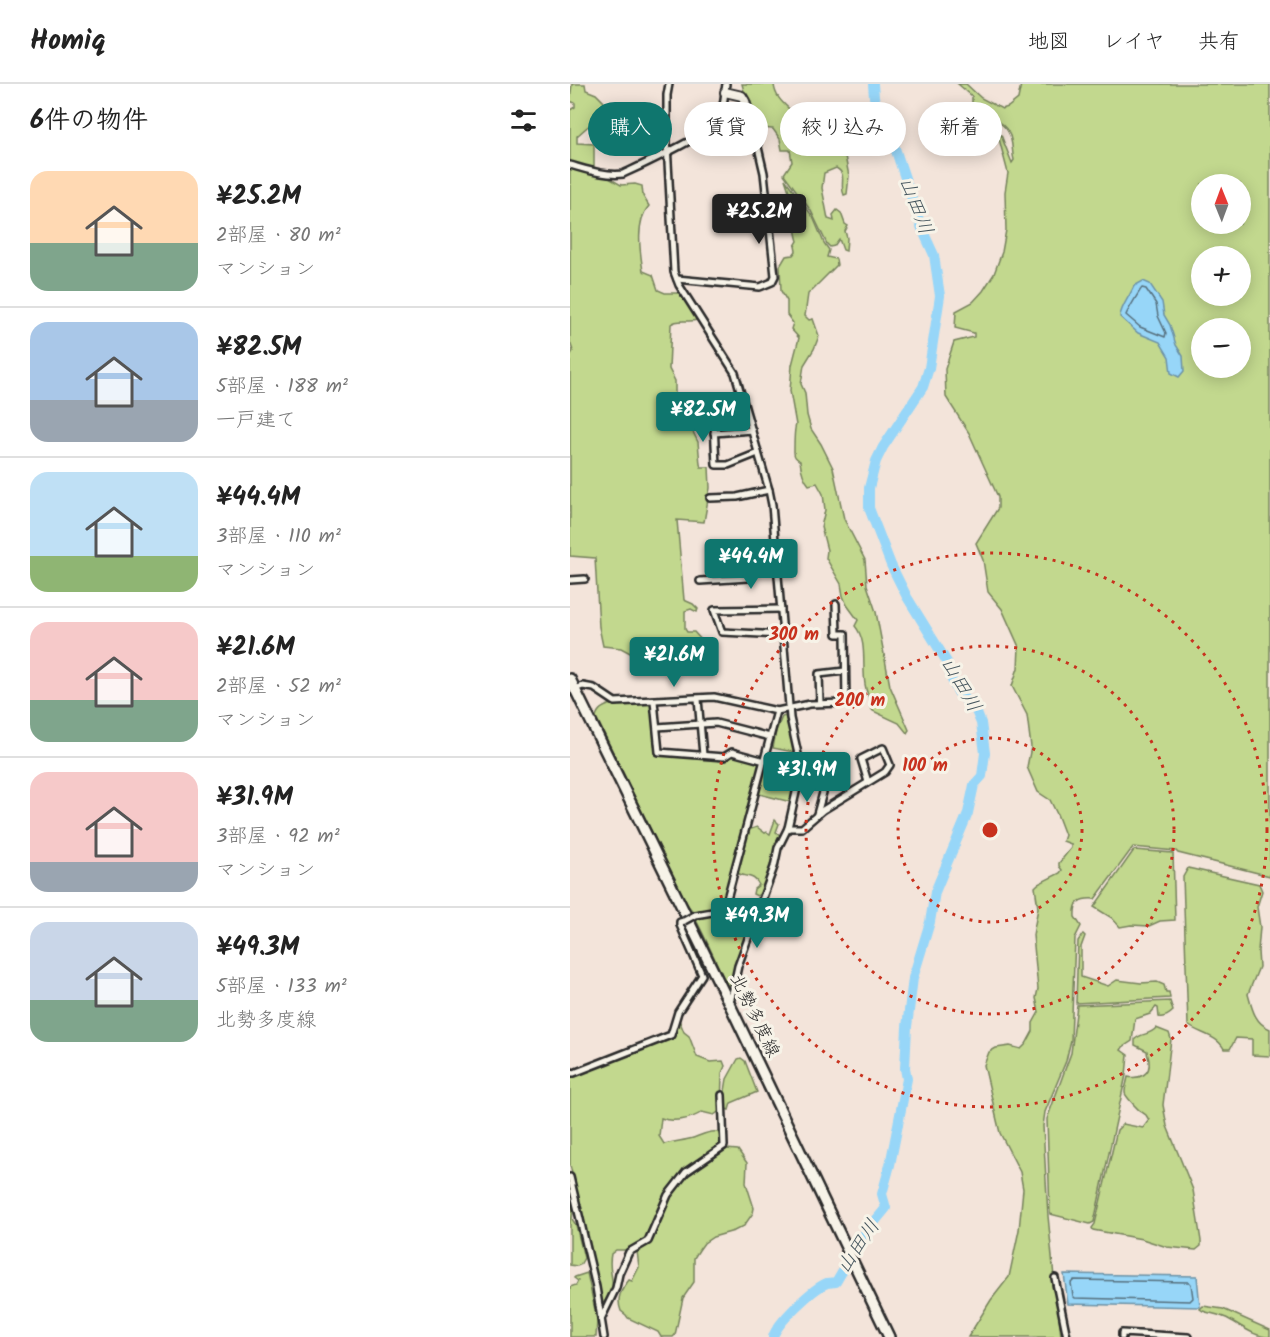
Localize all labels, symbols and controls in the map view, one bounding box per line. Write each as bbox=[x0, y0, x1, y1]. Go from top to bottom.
text: Homiq bbox=[30, 19, 106, 64]
text: 地図 bbox=[1028, 26, 1070, 59]
text: レイヤ bbox=[1103, 26, 1165, 59]
text: 共有 bbox=[1198, 26, 1240, 59]
text: 6件の物件 bbox=[30, 100, 148, 142]
chip: 購入 bbox=[588, 102, 672, 156]
chip: 賃貸 bbox=[684, 102, 768, 156]
chip: 絞り込み bbox=[780, 102, 906, 156]
chip: 新着 bbox=[918, 102, 1002, 156]
icon: filters bbox=[507, 104, 540, 137]
water label: 山田川 bbox=[889, 172, 941, 240]
north arrow bbox=[1191, 174, 1251, 234]
map controls bbox=[1191, 174, 1251, 378]
text: ¥25.2M bbox=[216, 176, 301, 218]
pin: ¥25.2M bbox=[710, 194, 808, 245]
icon: home bbox=[78, 195, 150, 267]
text: ¥25.2M bbox=[726, 197, 792, 229]
text: 2部屋 · 80 m² bbox=[216, 220, 341, 252]
button: + bbox=[1191, 246, 1251, 306]
text: マンション bbox=[216, 254, 315, 286]
button: − bbox=[1191, 318, 1251, 378]
text: ¥82.5M bbox=[216, 327, 301, 369]
icon: home bbox=[78, 346, 150, 418]
text: 5部屋 · 188 m² bbox=[216, 371, 348, 403]
pin: ¥82.5M bbox=[654, 392, 752, 443]
text: ¥82.5M bbox=[670, 395, 736, 427]
text: 一戸建て bbox=[216, 405, 296, 437]
text: ¥44.4M bbox=[216, 477, 300, 519]
icon: home bbox=[78, 496, 150, 568]
text: 3部屋 · 110 m² bbox=[216, 521, 341, 553]
pin: ¥44.4M bbox=[702, 539, 800, 590]
text: ¥44.4M bbox=[719, 542, 783, 574]
text: マンション bbox=[216, 555, 315, 587]
text: 300 m bbox=[768, 621, 819, 650]
text: ¥21.6M bbox=[216, 627, 295, 669]
pin: ¥21.6M bbox=[625, 637, 723, 688]
text: ¥21.6M bbox=[644, 640, 704, 672]
icon: home bbox=[78, 646, 150, 718]
water label: 山田川 bbox=[931, 651, 989, 719]
text: 2部屋 · 52 m² bbox=[216, 671, 341, 703]
text: 200 m bbox=[835, 687, 886, 716]
text: マンション bbox=[216, 705, 315, 737]
pin: ¥31.9M bbox=[758, 752, 856, 803]
text: 100 m bbox=[902, 752, 948, 781]
text: ¥31.9M bbox=[777, 755, 837, 787]
text: ¥31.9M bbox=[216, 777, 293, 819]
icon: home bbox=[78, 796, 150, 868]
centre of rings bbox=[980, 820, 1000, 840]
text: 3部屋 · 92 m² bbox=[216, 821, 340, 853]
text: マンション bbox=[216, 855, 315, 887]
pin: ¥49.3M bbox=[708, 898, 806, 949]
text: ¥49.3M bbox=[725, 901, 789, 933]
text: ¥49.3M bbox=[216, 927, 299, 969]
icon: home bbox=[78, 946, 150, 1018]
street label: 北勢多度線 bbox=[721, 969, 787, 1063]
text: 5部屋 · 133 m² bbox=[216, 971, 347, 1003]
text: 北勢多度線 bbox=[216, 1005, 316, 1037]
water label: 山田川 bbox=[829, 1213, 889, 1281]

